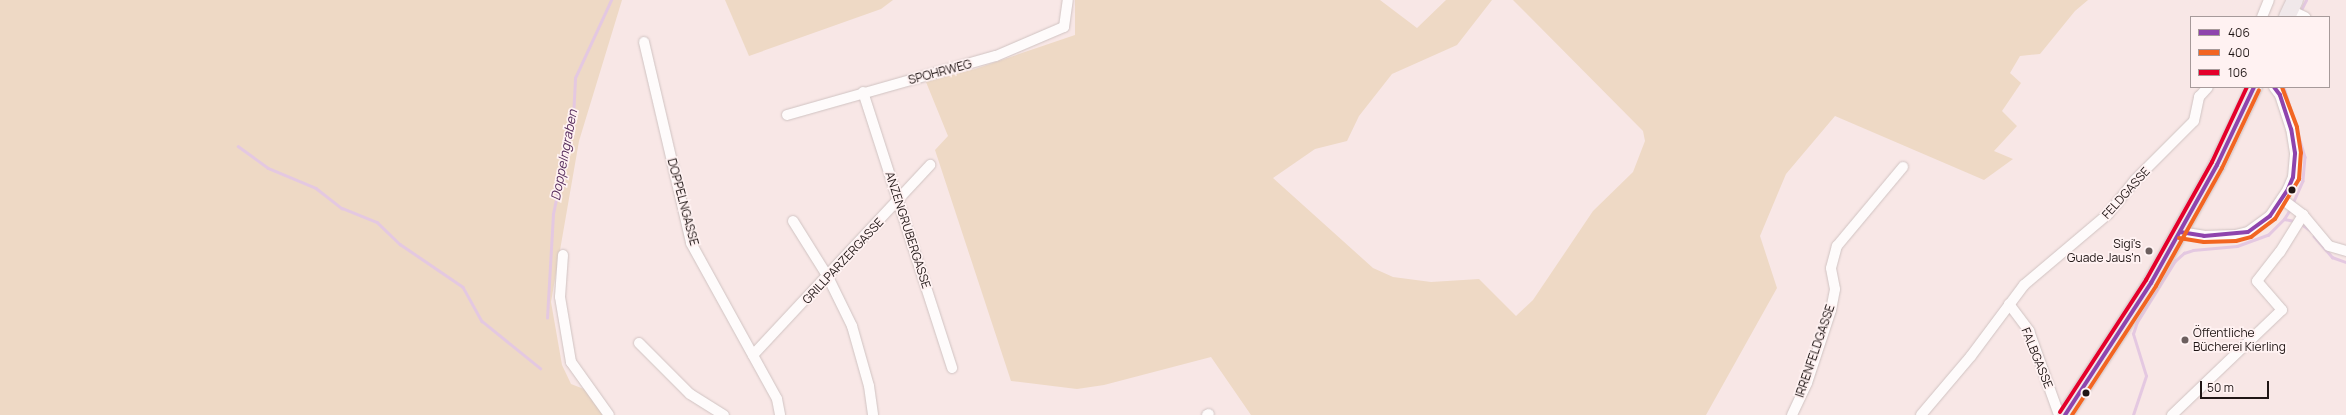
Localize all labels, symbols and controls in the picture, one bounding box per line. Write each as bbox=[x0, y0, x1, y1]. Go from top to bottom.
legend bbox=[2190, 16, 2330, 88]
text: 406 bbox=[2228, 24, 2250, 41]
text: 400 bbox=[2228, 44, 2250, 61]
street label: SPOHRWEG bbox=[907, 57, 973, 87]
text: 106 bbox=[2228, 64, 2247, 81]
water label: Doppelngraben bbox=[548, 108, 580, 202]
street label: DOPPELNGASSE bbox=[664, 157, 702, 247]
street label: FELDGASSE bbox=[2099, 164, 2153, 222]
street label: ANZENGRUBERGASSE bbox=[882, 170, 934, 290]
unlabelled marker bbox=[2287, 185, 2297, 195]
street label: GRILLPARZERGASSE bbox=[800, 215, 886, 307]
place label: Sigi's Guade Jaus'n bbox=[2067, 237, 2141, 265]
marker: Sigi's Guade Jaus'n bbox=[2144, 246, 2154, 256]
street label: IRRENFELDGASSE bbox=[1792, 303, 1838, 399]
street label: FALBGASSE bbox=[2018, 325, 2056, 391]
place label: Öffentliche Bücherei Kierling bbox=[2193, 326, 2286, 354]
marker: Öffentliche Bücherei Kierling bbox=[2180, 335, 2190, 345]
scale bar bbox=[2202, 373, 2271, 399]
text: 50 m bbox=[2207, 379, 2234, 396]
unlabelled marker bbox=[2081, 388, 2091, 398]

